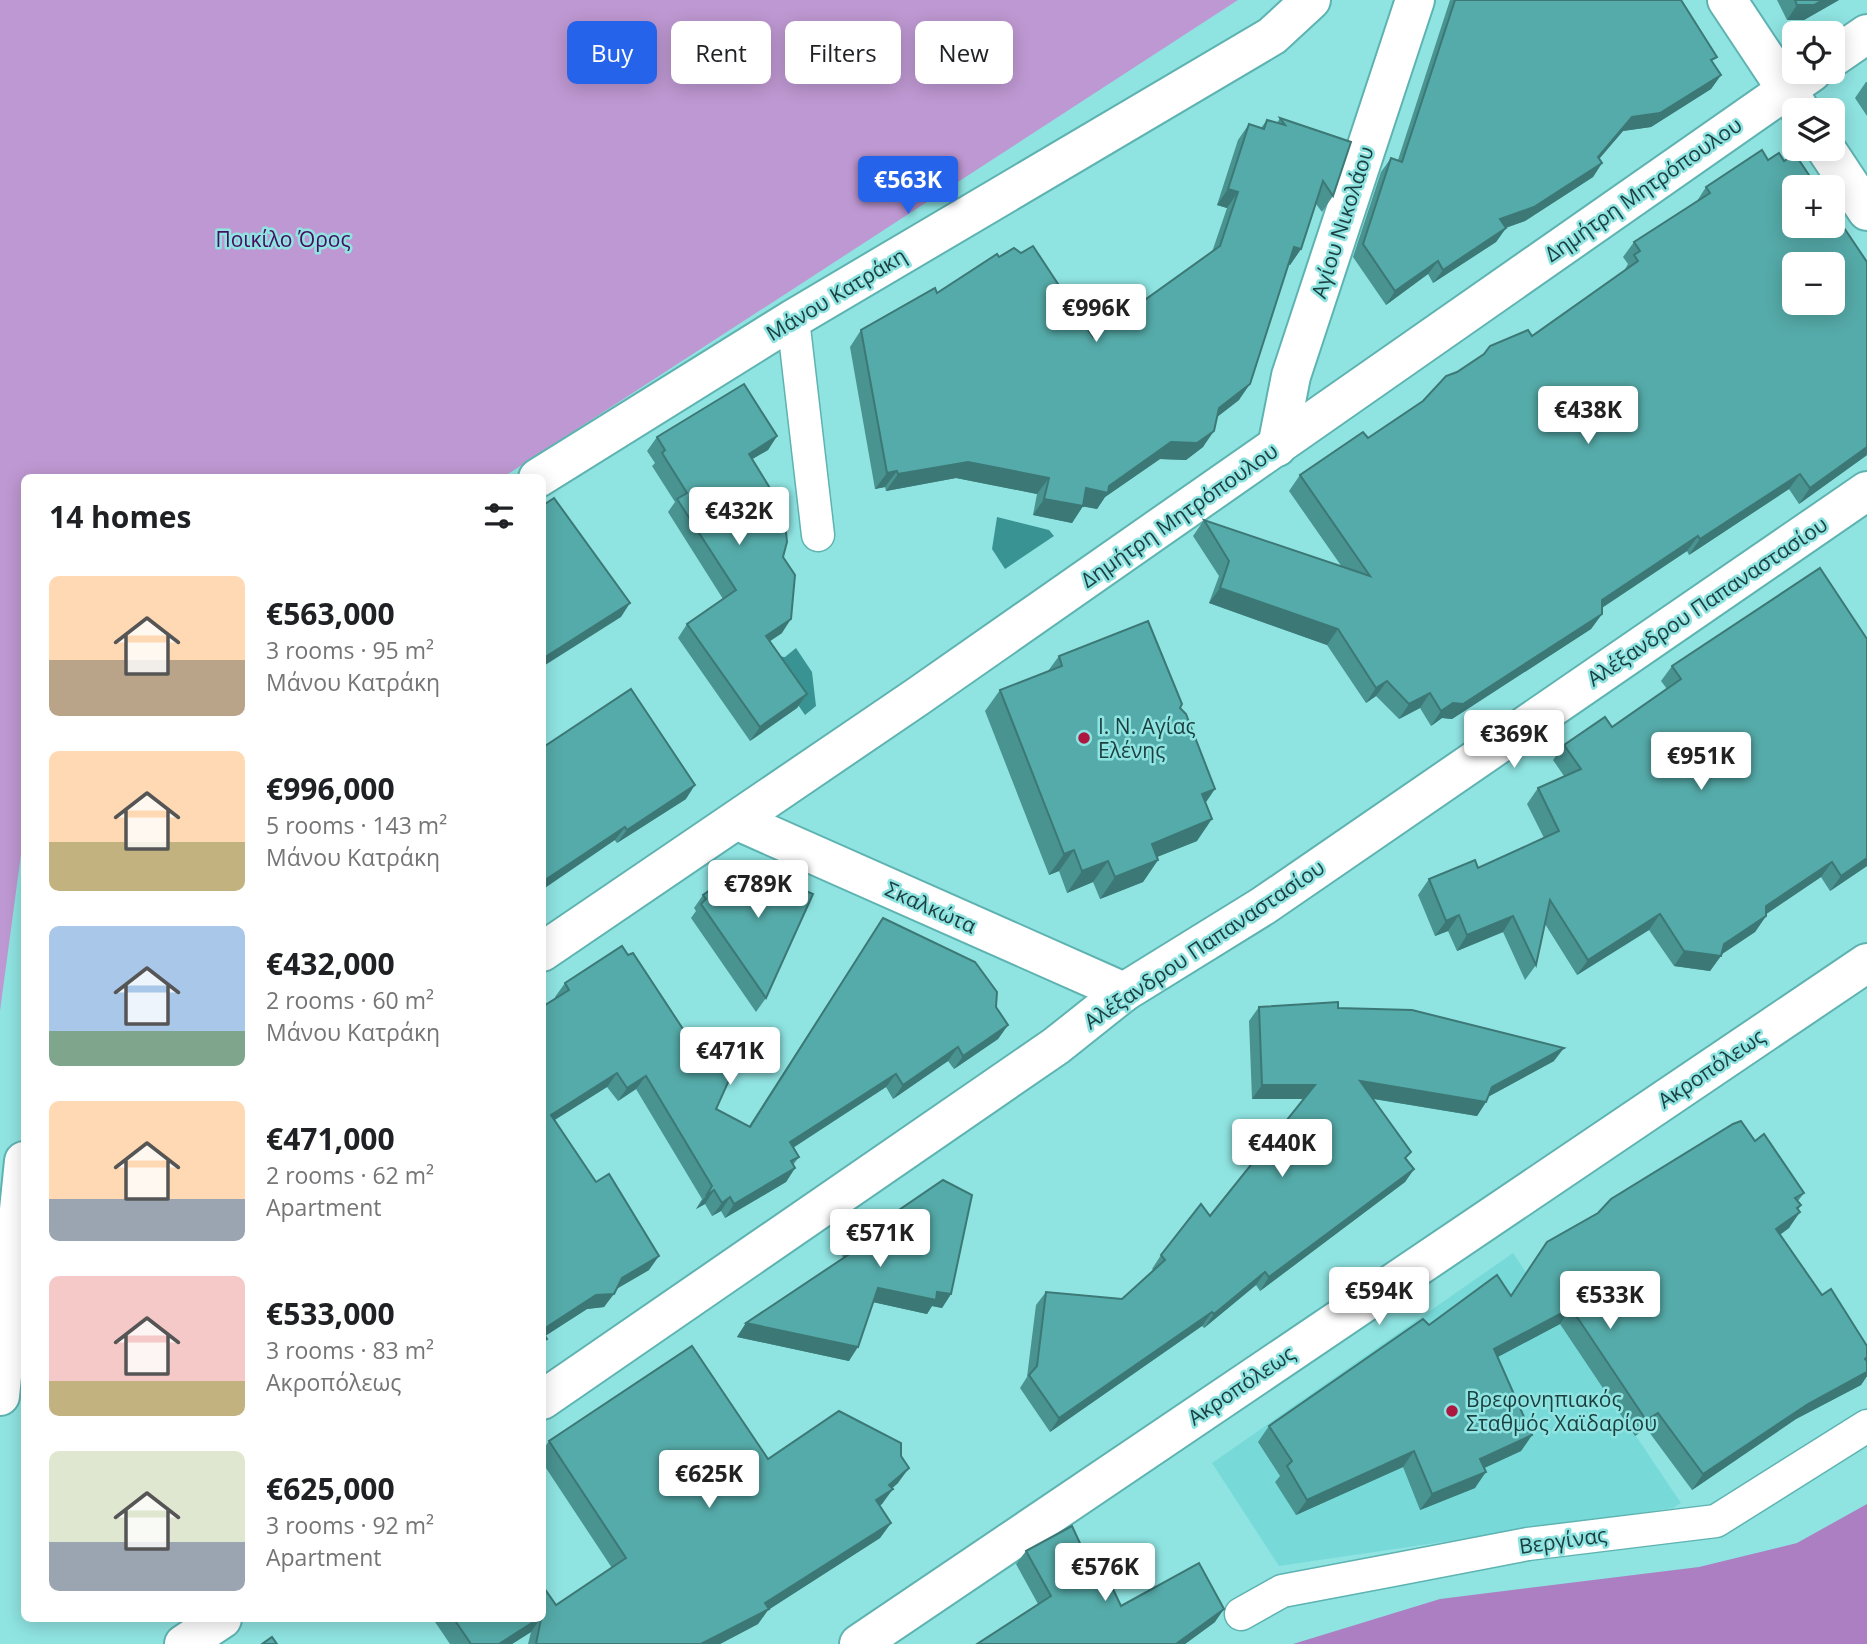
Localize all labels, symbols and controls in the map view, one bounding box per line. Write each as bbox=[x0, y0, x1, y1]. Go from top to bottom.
chip: Buy bbox=[567, 21, 657, 84]
chip: Rent bbox=[671, 21, 771, 84]
chip: Filters bbox=[785, 21, 901, 84]
chip: New bbox=[915, 21, 1013, 84]
map controls bbox=[1782, 21, 1845, 315]
button: locate bbox=[1782, 21, 1845, 84]
button: layers bbox=[1782, 98, 1845, 161]
street label: Δημήτρη Μητρόπουλου bbox=[1539, 110, 1747, 268]
street label: Αγίου Νικολάου bbox=[1304, 142, 1380, 302]
pin: €563K bbox=[859, 156, 957, 216]
text: €563K bbox=[874, 163, 942, 195]
button: + bbox=[1782, 175, 1845, 238]
park label: Ποικίλο Όρος bbox=[215, 225, 351, 253]
street label: Μάνου Κατράκη bbox=[761, 241, 911, 347]
button: − bbox=[1782, 252, 1845, 315]
pin: €996K bbox=[1047, 284, 1145, 344]
text: €996K bbox=[1062, 291, 1130, 323]
pin: €438K bbox=[1539, 386, 1637, 446]
text: €438K bbox=[1554, 393, 1622, 425]
street label: Δημήτρη Μητρόπουλου bbox=[1075, 436, 1283, 594]
pin: €432K bbox=[690, 488, 788, 547]
text: €432K bbox=[705, 494, 773, 526]
text: 14 homes bbox=[49, 496, 192, 537]
icon: filters bbox=[480, 497, 518, 535]
street label: Αλέξανδρου Παπαναστασίου bbox=[1581, 510, 1833, 692]
text: €563,000 bbox=[266, 593, 395, 634]
icon: home bbox=[105, 604, 189, 688]
text: 3 rooms · 95 m² bbox=[266, 634, 434, 666]
text: Μάνου Κατράκη bbox=[266, 666, 440, 698]
pin: €369K bbox=[1465, 710, 1563, 770]
place label: Ι. Ν. Αγίας Ελένης bbox=[1098, 712, 1196, 764]
text: €369K bbox=[1480, 717, 1548, 749]
marker: Ι. Ν. Αγίας Ελένης bbox=[1076, 730, 1092, 746]
pin: €951K bbox=[1652, 732, 1750, 792]
text: €951K bbox=[1667, 739, 1735, 771]
text: €996,000 bbox=[266, 768, 395, 809]
icon: home bbox=[105, 779, 189, 863]
text: 5 rooms · 143 m² bbox=[266, 809, 447, 841]
text: Μάνου Κατράκη bbox=[266, 841, 440, 873]
street label: Αλέξανδρου Παπαναστασίου bbox=[1078, 853, 1330, 1035]
pin: €789K bbox=[709, 860, 807, 920]
text: €789K bbox=[724, 867, 792, 899]
street label: Σκαλκώτα bbox=[881, 874, 981, 940]
text: €432,000 bbox=[266, 943, 395, 984]
icon: home bbox=[105, 954, 189, 1038]
text: 2 rooms · 60 m² bbox=[266, 984, 434, 1016]
text: Μάνου Κατράκη bbox=[266, 1016, 440, 1048]
street label: Ακροπόλεως bbox=[1652, 1022, 1770, 1114]
pin: €471K bbox=[681, 1028, 779, 1087]
text: €471K bbox=[696, 1034, 764, 1066]
text: €471,000 bbox=[266, 1118, 395, 1159]
pin: €440K bbox=[1233, 1120, 1331, 1179]
text: €440K bbox=[1248, 1126, 1316, 1158]
icon: home bbox=[105, 1129, 189, 1213]
text: 2 rooms · 62 m² bbox=[266, 1159, 434, 1191]
text: Apartment bbox=[266, 1191, 382, 1223]
pin: €571K bbox=[831, 1210, 929, 1269]
text: €571K bbox=[846, 1216, 914, 1248]
pin: €594K bbox=[1330, 1268, 1428, 1327]
pin: €533K bbox=[1561, 1272, 1659, 1331]
text: €594K bbox=[1345, 1274, 1413, 1306]
text: €533K bbox=[1576, 1278, 1644, 1310]
text: €533,000 bbox=[266, 1293, 395, 1334]
icon: home bbox=[105, 1304, 189, 1388]
text: 3 rooms · 83 m² bbox=[266, 1334, 434, 1366]
street label: Ακροπόλεως bbox=[1182, 1339, 1300, 1431]
text: Ακροπόλεως bbox=[266, 1366, 401, 1398]
place label: Βρεφονηπιακός Σταθμός Χαϊδαρίου bbox=[1466, 1385, 1657, 1437]
marker: Βρεφονηπιακός Σταθμός Χαϊδαρίου bbox=[1444, 1403, 1460, 1419]
pin: €625K bbox=[660, 1450, 758, 1510]
text: €625K bbox=[675, 1457, 743, 1489]
text: €625,000 bbox=[266, 1468, 395, 1509]
icon: home bbox=[105, 1479, 189, 1563]
text: 3 rooms · 92 m² bbox=[266, 1509, 434, 1541]
street label: Βεργίνας bbox=[1517, 1520, 1609, 1560]
text: Apartment bbox=[266, 1541, 382, 1573]
pin: €576K bbox=[1056, 1544, 1154, 1603]
text: €576K bbox=[1071, 1550, 1139, 1582]

